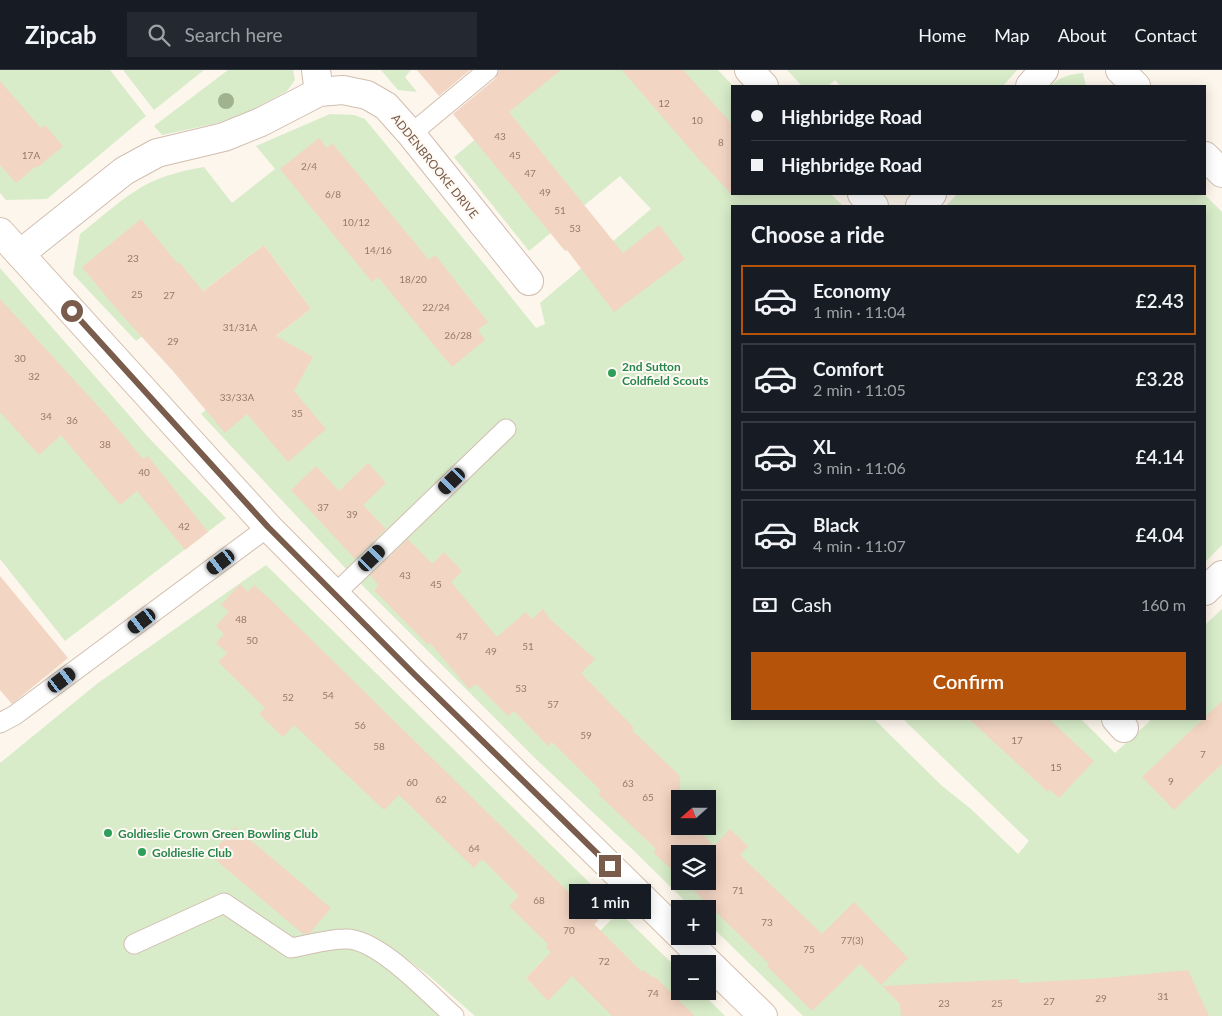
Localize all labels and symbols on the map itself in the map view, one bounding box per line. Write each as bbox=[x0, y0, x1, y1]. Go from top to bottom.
house number: 12 bbox=[658, 97, 670, 109]
street label: ADDENBROOKE DRIVE bbox=[388, 111, 482, 221]
house number: 10 bbox=[691, 114, 703, 126]
house number: 43 bbox=[494, 130, 506, 142]
house number: 8 bbox=[718, 136, 724, 148]
house number: 17A bbox=[22, 149, 40, 161]
house number: 45 bbox=[509, 149, 521, 161]
house number: 2/4 bbox=[301, 160, 317, 172]
house number: 47 bbox=[524, 167, 536, 179]
house number: 49 bbox=[539, 186, 551, 198]
house number: 6/8 bbox=[325, 188, 341, 200]
house number: 51 bbox=[554, 204, 566, 216]
house number: 10/12 bbox=[342, 216, 370, 228]
house number: 53 bbox=[569, 222, 581, 234]
house number: 14/16 bbox=[364, 244, 392, 256]
house number: 23 bbox=[127, 252, 139, 264]
house number: 18/20 bbox=[399, 273, 427, 285]
house number: 25 bbox=[131, 288, 143, 300]
house number: 27 bbox=[163, 289, 175, 301]
route start bbox=[61, 300, 83, 322]
house number: 22/24 bbox=[422, 301, 450, 313]
house number: 31/31A bbox=[223, 321, 257, 333]
house number: 26/28 bbox=[444, 329, 472, 341]
house number: 29 bbox=[167, 335, 179, 347]
house number: 30 bbox=[14, 352, 26, 364]
place label: 2nd Sutton Coldfield Scouts bbox=[622, 359, 708, 388]
marker: 2nd Sutton Coldfield Scouts bbox=[606, 367, 618, 379]
house number: 32 bbox=[28, 370, 40, 382]
house number: 33/33A bbox=[220, 391, 254, 403]
house number: 35 bbox=[291, 407, 303, 419]
house number: 34 bbox=[40, 410, 52, 422]
house number: 36 bbox=[66, 414, 78, 426]
house number: 38 bbox=[99, 438, 111, 450]
car bbox=[435, 465, 468, 497]
house number: 40 bbox=[138, 466, 150, 478]
house number: 37 bbox=[317, 501, 329, 513]
house number: 39 bbox=[346, 508, 358, 520]
house number: 42 bbox=[178, 520, 190, 532]
car bbox=[355, 542, 388, 574]
car bbox=[204, 547, 237, 577]
house number: 43 bbox=[399, 569, 411, 581]
house number: 45 bbox=[430, 578, 442, 590]
car bbox=[125, 606, 158, 636]
house number: 48 bbox=[235, 613, 247, 625]
house number: 47 bbox=[456, 630, 468, 642]
house number: 50 bbox=[246, 634, 258, 646]
house number: 51 bbox=[522, 640, 534, 652]
house number: 49 bbox=[485, 645, 497, 657]
car bbox=[45, 665, 78, 695]
house number: 53 bbox=[515, 682, 527, 694]
house number: 54 bbox=[322, 689, 334, 701]
house number: 52 bbox=[282, 691, 294, 703]
house number: 57 bbox=[547, 698, 559, 710]
house number: 56 bbox=[354, 719, 366, 731]
house number: 59 bbox=[580, 729, 592, 741]
house number: 17 bbox=[1011, 734, 1023, 746]
house number: 58 bbox=[373, 740, 385, 752]
house number: 7 bbox=[1200, 748, 1206, 760]
house number: 15 bbox=[1050, 761, 1062, 773]
house number: 9 bbox=[1168, 775, 1174, 787]
house number: 60 bbox=[406, 776, 418, 788]
house number: 63 bbox=[622, 777, 634, 789]
north arrow bbox=[671, 790, 716, 835]
house number: 65 bbox=[642, 791, 654, 803]
house number: 62 bbox=[435, 793, 447, 805]
place label: Goldieslie Crown Green Bowling Club bbox=[118, 826, 318, 841]
marker: Goldieslie Crown Green Bowling Club bbox=[102, 827, 114, 839]
house number: 64 bbox=[468, 842, 480, 854]
place label: Goldieslie Club bbox=[152, 845, 232, 860]
marker: Goldieslie Club bbox=[136, 846, 148, 858]
route end bbox=[599, 855, 621, 877]
callout: 1 min bbox=[569, 884, 651, 918]
house number: 71 bbox=[732, 884, 744, 896]
house number: 68 bbox=[533, 894, 545, 906]
house number: 73 bbox=[761, 916, 773, 928]
house number: 70 bbox=[563, 924, 575, 936]
house number: 77(3) bbox=[841, 934, 864, 946]
house number: 75 bbox=[803, 943, 815, 955]
house number: 72 bbox=[598, 955, 610, 967]
house number: 74 bbox=[647, 987, 659, 999]
house number: 31 bbox=[1157, 990, 1169, 1002]
house number: 29 bbox=[1095, 992, 1107, 1004]
house number: 27 bbox=[1043, 995, 1055, 1007]
house number: 23 bbox=[938, 997, 950, 1009]
house number: 25 bbox=[991, 997, 1003, 1009]

